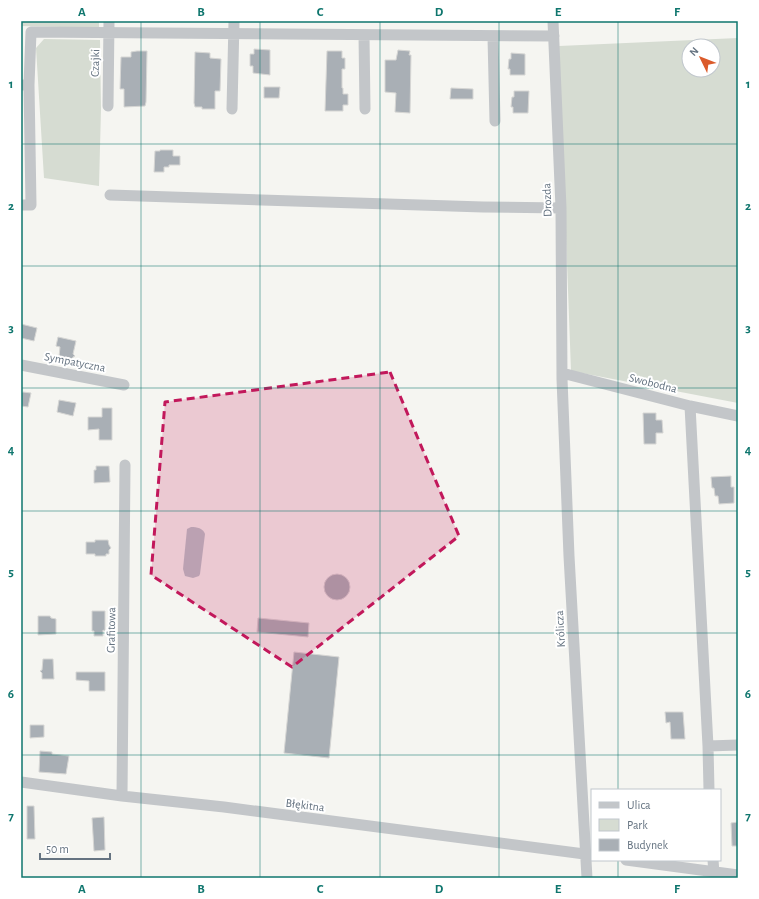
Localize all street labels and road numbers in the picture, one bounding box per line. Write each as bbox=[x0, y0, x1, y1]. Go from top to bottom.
street label: Czajki bbox=[89, 49, 102, 77]
street label: Drozda bbox=[540, 182, 554, 217]
street label: Sympatyczna bbox=[43, 350, 107, 375]
street label: Swobodna bbox=[628, 371, 679, 395]
street label: Grafitowa bbox=[105, 607, 117, 653]
street label: Królicza bbox=[553, 610, 567, 648]
street label: Błękitna bbox=[285, 797, 326, 813]

